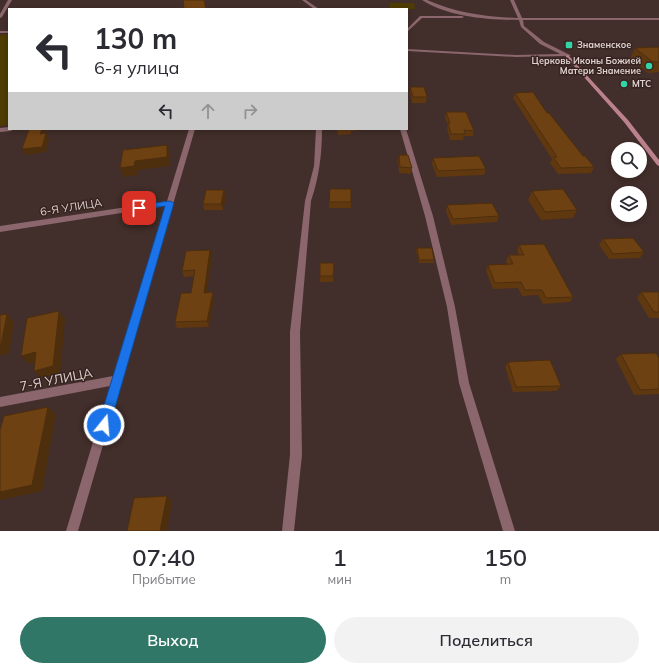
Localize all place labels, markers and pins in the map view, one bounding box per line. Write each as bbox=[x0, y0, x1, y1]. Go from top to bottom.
place label: Знаменское bbox=[577, 39, 631, 50]
marker: Знаменское bbox=[564, 40, 574, 50]
place label: Церковь Иконы Божией Матери Знамение bbox=[532, 55, 641, 76]
marker: Церковь Иконы Божией Матери Знамение bbox=[644, 61, 654, 71]
place label: МТС bbox=[632, 78, 651, 89]
marker: МТС bbox=[619, 79, 629, 89]
pin bbox=[122, 191, 156, 225]

